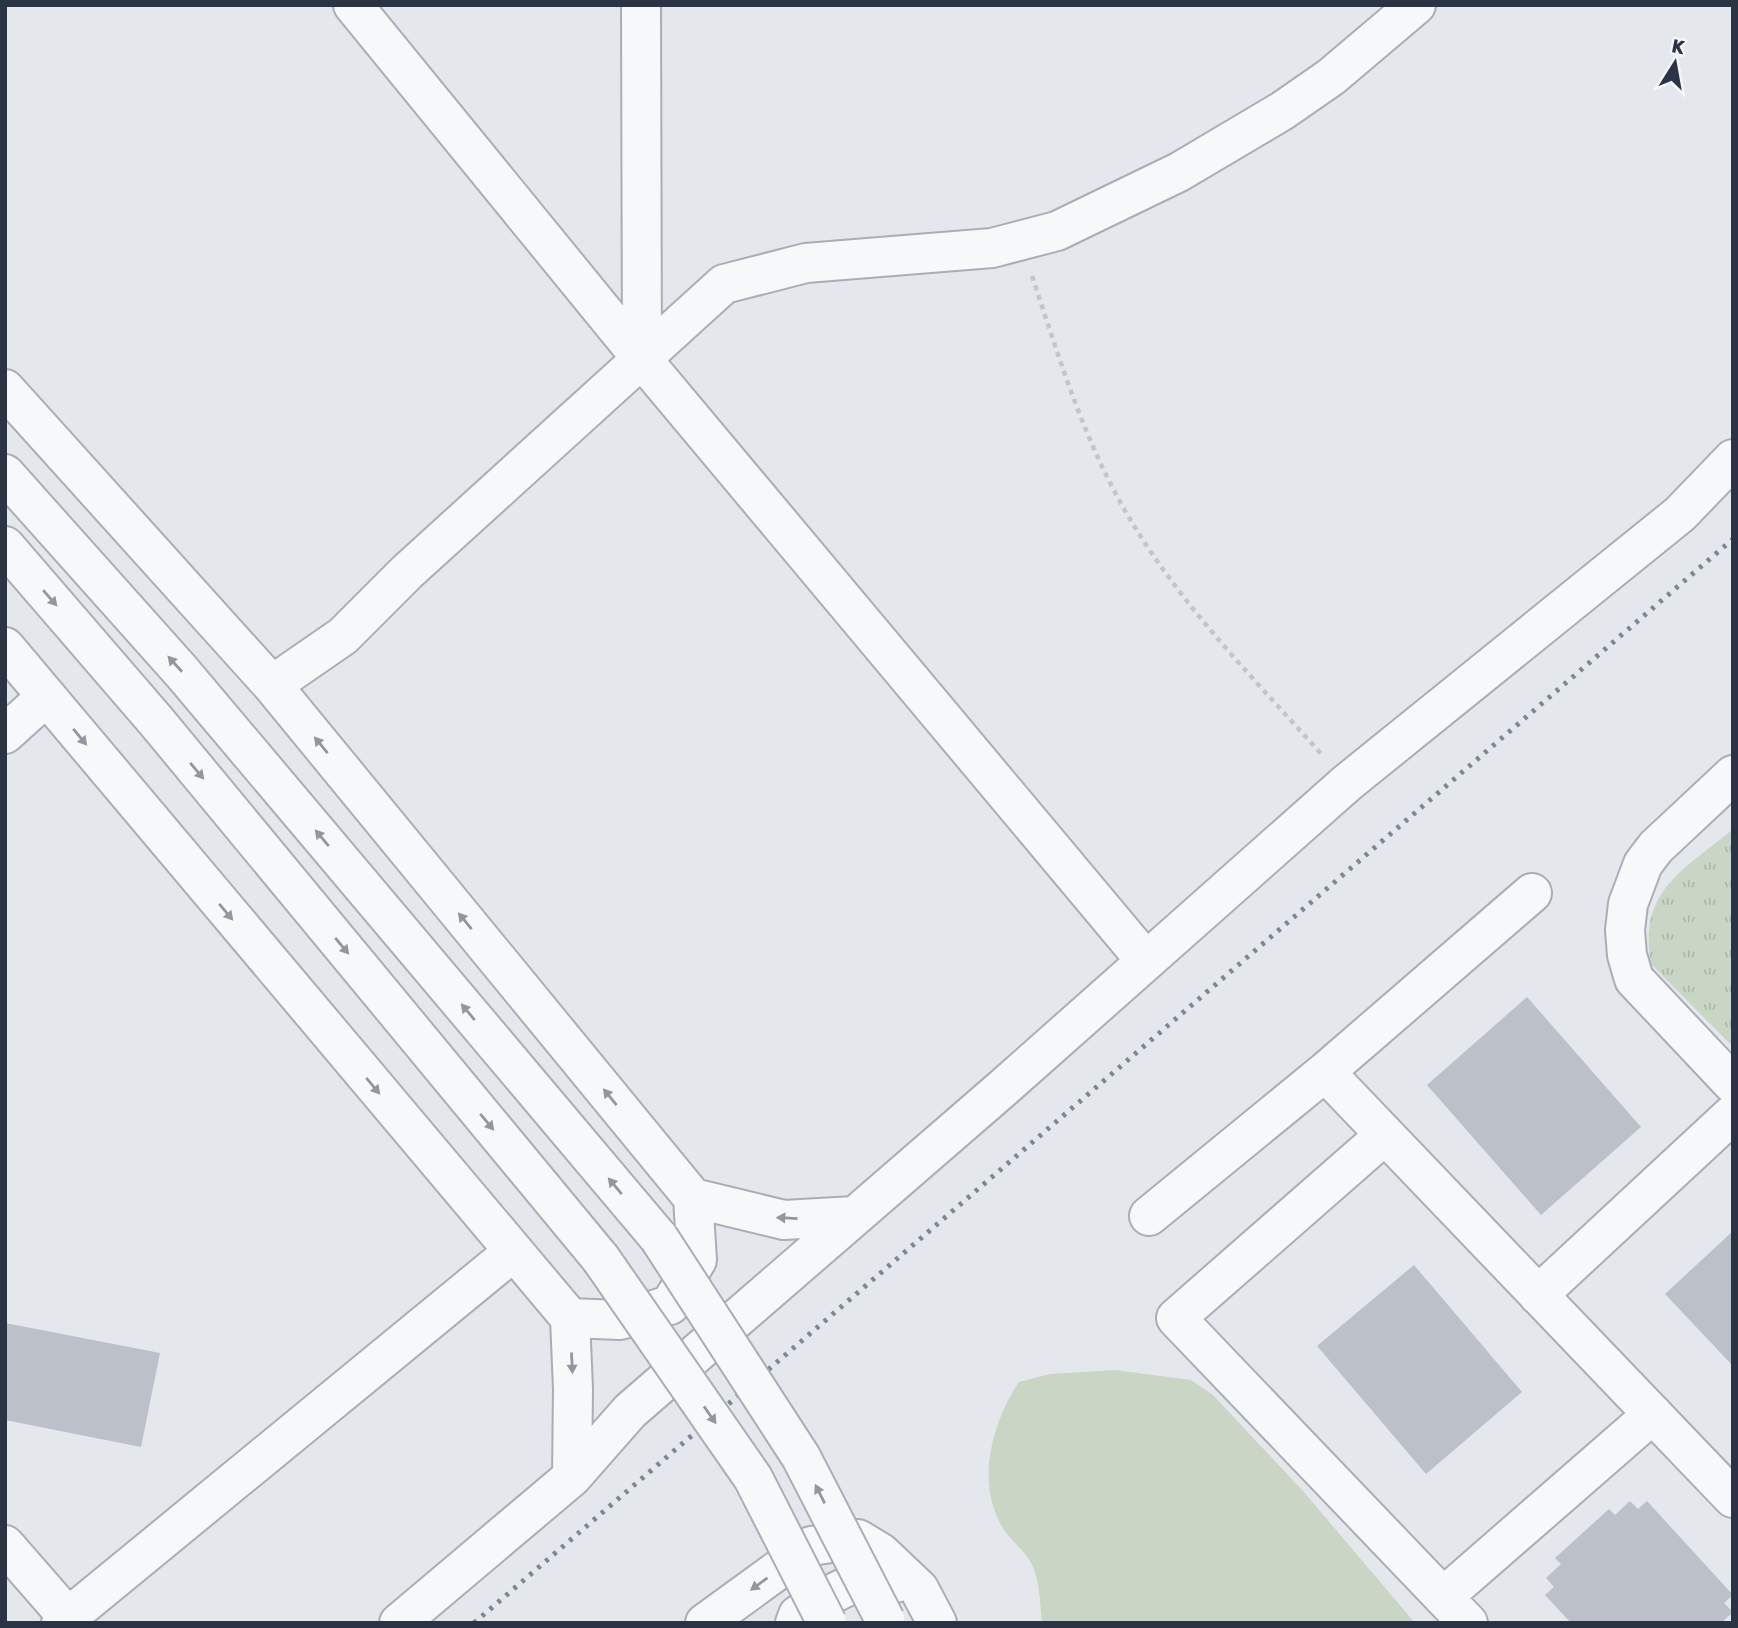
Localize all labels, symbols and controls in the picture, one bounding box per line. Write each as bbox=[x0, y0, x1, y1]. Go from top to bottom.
north arrow bbox=[1640, 28, 1710, 98]
text: K bbox=[1670, 34, 1687, 59]
one-way arrow bbox=[42, 589, 58, 607]
one-way arrow bbox=[167, 655, 183, 673]
one-way arrow bbox=[72, 729, 87, 746]
one-way arrow bbox=[314, 736, 329, 753]
one-way arrow bbox=[190, 762, 205, 780]
one-way arrow bbox=[315, 829, 330, 846]
one-way arrow bbox=[218, 903, 233, 920]
one-way arrow bbox=[458, 912, 473, 929]
one-way arrow bbox=[335, 937, 350, 955]
one-way arrow bbox=[461, 1003, 476, 1020]
one-way arrow bbox=[365, 1076, 380, 1094]
one-way arrow bbox=[602, 1088, 617, 1106]
one-way arrow bbox=[480, 1112, 495, 1130]
one-way arrow bbox=[608, 1177, 623, 1194]
one-way arrow bbox=[776, 1213, 798, 1224]
one-way arrow bbox=[567, 1353, 578, 1375]
one-way arrow bbox=[703, 1406, 717, 1424]
one-way arrow bbox=[814, 1483, 826, 1503]
one-way arrow bbox=[750, 1576, 768, 1590]

